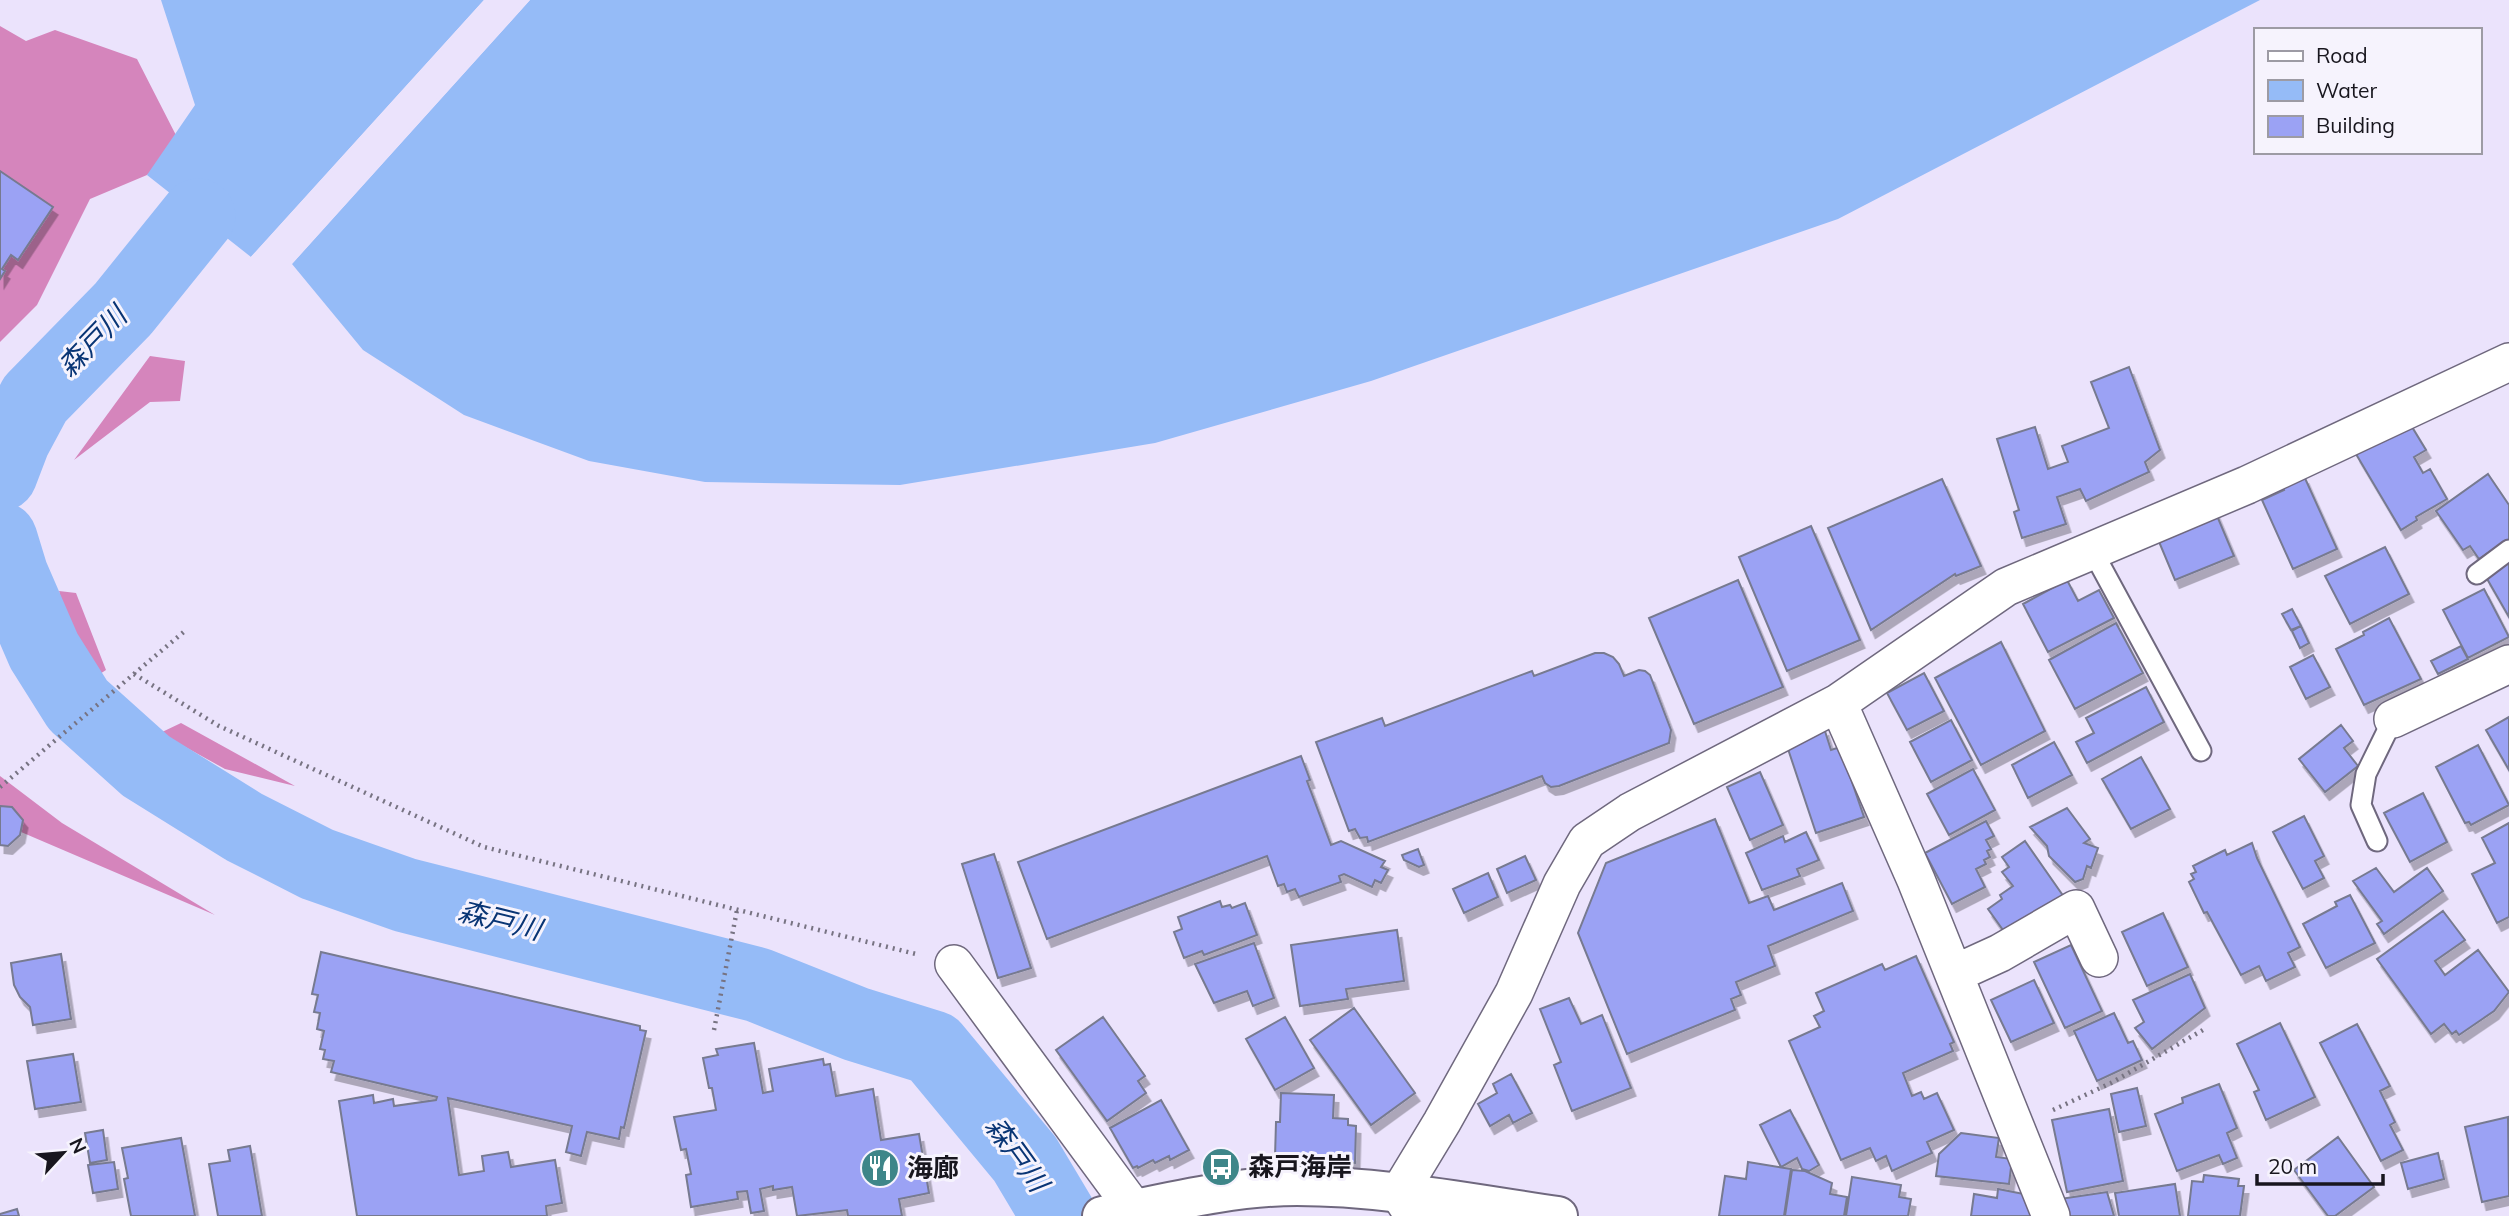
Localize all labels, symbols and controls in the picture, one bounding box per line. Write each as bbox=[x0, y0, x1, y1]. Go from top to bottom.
legend bbox=[2254, 28, 2481, 154]
text: Road bbox=[2316, 42, 2367, 68]
text: Water bbox=[2316, 77, 2377, 103]
text: Building bbox=[2316, 112, 2395, 138]
water label: 森戸川 bbox=[50, 296, 135, 383]
water label: 森戸川 bbox=[455, 892, 548, 947]
water label: 森戸川 bbox=[979, 1109, 1058, 1200]
north arrow bbox=[28, 1118, 98, 1188]
text: N bbox=[64, 1134, 92, 1157]
scale bar bbox=[2257, 1142, 2383, 1186]
bus stop icon: 森戸海岸 bbox=[1200, 1146, 1242, 1188]
restaurant icon: 海廊 bbox=[859, 1147, 901, 1189]
place label: 森戸海岸 bbox=[1248, 1150, 1352, 1183]
place label: 海廊 bbox=[907, 1151, 959, 1184]
text: 20 m bbox=[2268, 1153, 2317, 1179]

